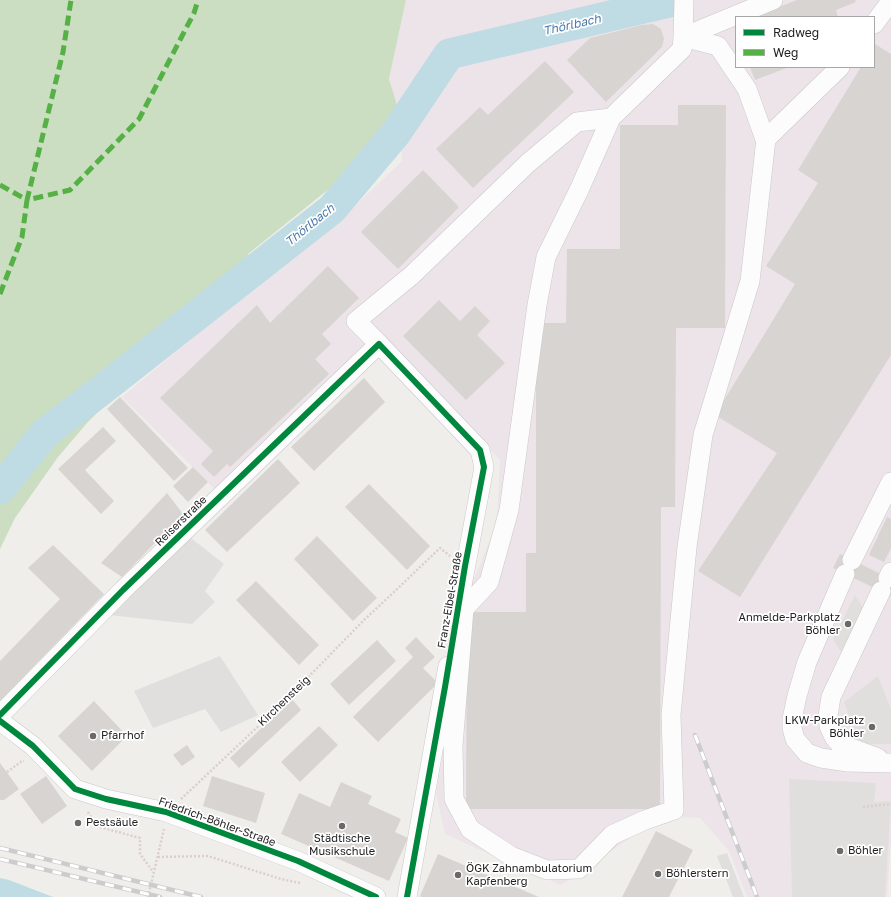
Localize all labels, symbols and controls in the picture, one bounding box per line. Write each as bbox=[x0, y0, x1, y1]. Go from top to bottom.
water label: Thörlbach bbox=[542, 11, 602, 39]
legend bbox=[735, 16, 875, 68]
text: Radweg bbox=[773, 25, 819, 40]
text: Weg bbox=[773, 45, 798, 60]
water label: Thörlbach bbox=[283, 201, 337, 249]
street label: Reiserstraße bbox=[152, 493, 210, 549]
street label: Franz-Eibel-Straße bbox=[435, 551, 465, 649]
place label: Anmelde-Parkplatz Böhler bbox=[739, 611, 840, 637]
marker: Anmelde-Parkplatz Böhler bbox=[843, 619, 853, 629]
street label: Kirchensteig bbox=[255, 673, 313, 729]
place label: LKW-Parkplatz Böhler bbox=[785, 714, 864, 740]
marker: LKW-Parkplatz Böhler bbox=[867, 722, 877, 732]
place label: Pfarrhof bbox=[101, 729, 144, 743]
marker: Pfarrhof bbox=[88, 731, 98, 741]
street label: Friedrich-Böhler-Straße bbox=[157, 795, 277, 849]
place label: Pestsäule bbox=[86, 816, 138, 830]
marker: Pestsäule bbox=[73, 818, 83, 828]
marker: Städtische Musikschule bbox=[337, 821, 347, 831]
place label: Städtische Musikschule bbox=[309, 832, 375, 858]
place label: Böhler bbox=[848, 844, 883, 858]
marker: Böhler bbox=[835, 846, 845, 856]
place label: ÖGK Zahnambulatorium Kapfenberg bbox=[466, 862, 592, 888]
place label: Böhlerstern bbox=[666, 867, 728, 881]
marker: Böhlerstern bbox=[653, 869, 663, 879]
marker: ÖGK Zahnambulatorium Kapfenberg bbox=[453, 870, 463, 880]

